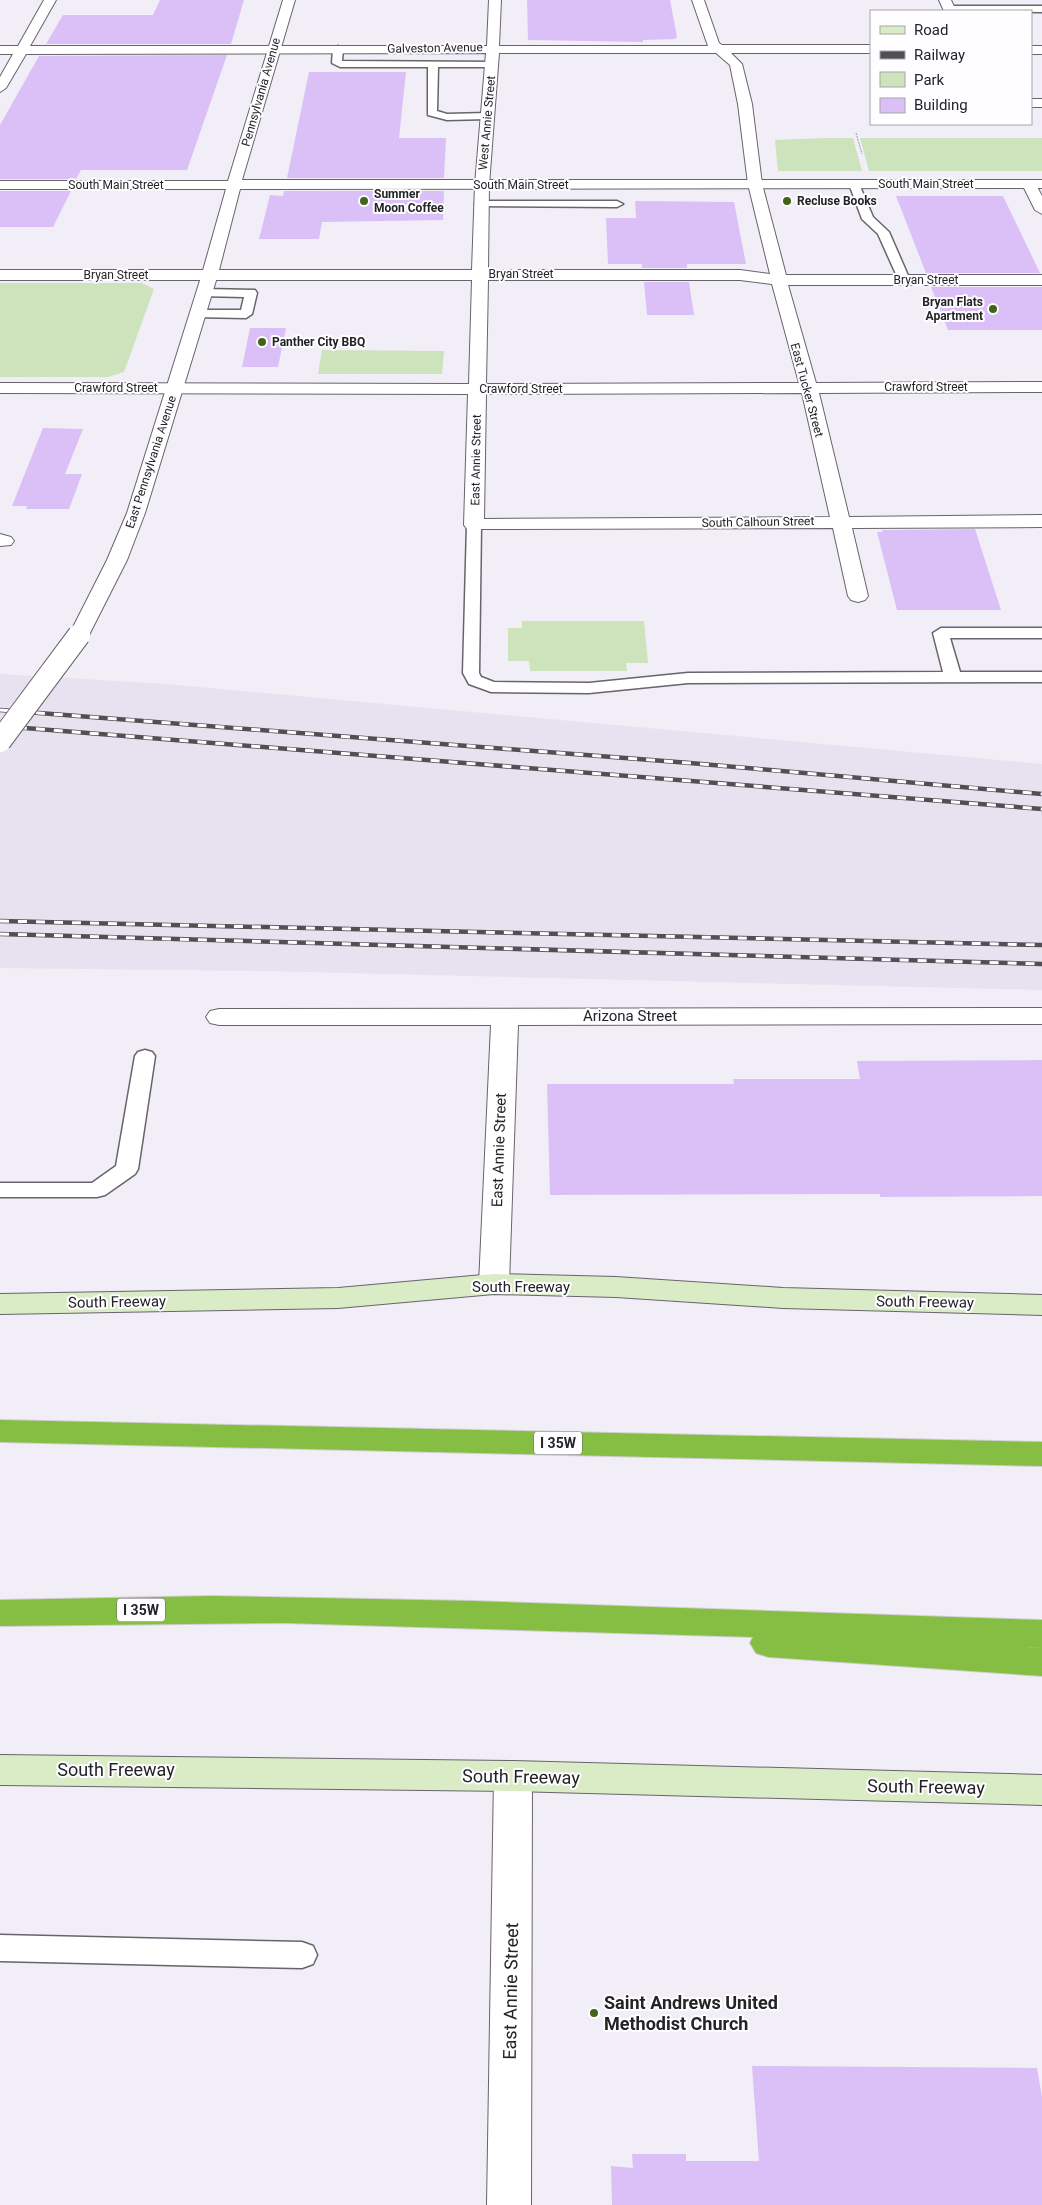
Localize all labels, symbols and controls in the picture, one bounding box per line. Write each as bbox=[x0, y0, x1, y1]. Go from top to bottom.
legend bbox=[870, 10, 1032, 125]
text: Road bbox=[914, 21, 948, 39]
street label: Pennsylvania Avenue bbox=[239, 36, 283, 148]
street label: Galveston Avenue bbox=[387, 40, 483, 56]
text: Railway bbox=[914, 46, 965, 64]
text: Park bbox=[914, 71, 945, 89]
street label: West Annie Street bbox=[476, 75, 498, 171]
text: Building bbox=[914, 96, 968, 114]
street label: South Main Street bbox=[878, 177, 974, 191]
street label: South Main Street bbox=[68, 178, 164, 192]
street label: South Main Street bbox=[473, 178, 569, 192]
place label: Summer Moon Coffee bbox=[374, 187, 444, 215]
place label: Recluse Books bbox=[797, 194, 877, 208]
marker: Summer Moon Coffee bbox=[358, 195, 370, 207]
marker: Recluse Books bbox=[781, 195, 793, 207]
street label: Bryan Street bbox=[488, 267, 554, 281]
street label: Bryan Street bbox=[83, 268, 149, 282]
street label: Bryan Street bbox=[893, 273, 959, 287]
place label: Bryan Flats Apartment bbox=[922, 295, 983, 323]
marker: Bryan Flats Apartment bbox=[987, 303, 999, 315]
place label: Panther City BBQ bbox=[272, 335, 365, 349]
marker: Panther City BBQ bbox=[256, 336, 268, 348]
street label: East Tucker Street bbox=[788, 341, 826, 439]
street label: Crawford Street bbox=[884, 380, 968, 394]
street label: Crawford Street bbox=[74, 381, 158, 395]
street label: Crawford Street bbox=[479, 382, 563, 396]
street label: East Pennsylvania Avenue bbox=[123, 394, 179, 530]
street label: East Annie Street bbox=[468, 414, 484, 506]
street label: South Calhoun Street bbox=[702, 514, 815, 530]
street label: Arizona Street bbox=[583, 1007, 677, 1025]
street label: East Annie Street bbox=[488, 1092, 510, 1207]
street label: South Freeway bbox=[472, 1278, 570, 1296]
street label: South Freeway bbox=[68, 1292, 166, 1312]
street label: South Freeway bbox=[876, 1292, 974, 1312]
road number: I 35W bbox=[534, 1432, 582, 1455]
road number: I 35W bbox=[117, 1598, 165, 1622]
street label: South Freeway bbox=[57, 1759, 175, 1780]
street label: South Freeway bbox=[462, 1765, 580, 1788]
street label: South Freeway bbox=[867, 1775, 985, 1798]
street label: East Annie Street bbox=[499, 1922, 522, 2060]
place label: Saint Andrews United Methodist Church bbox=[604, 1992, 778, 2034]
marker: Saint Andrews United Methodist Church bbox=[588, 2007, 600, 2019]

